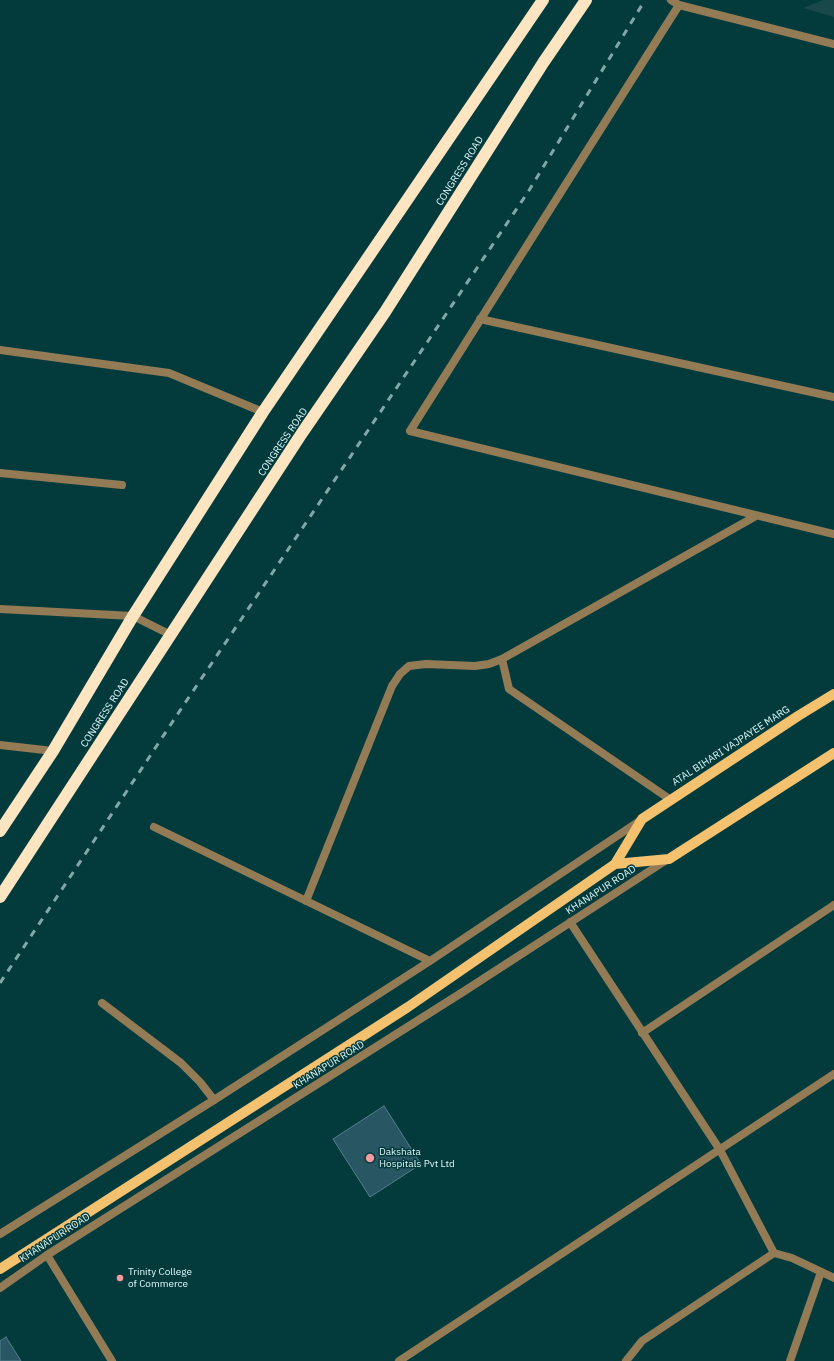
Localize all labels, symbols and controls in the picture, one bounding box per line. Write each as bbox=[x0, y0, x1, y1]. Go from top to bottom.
street label: CONGRESS ROAD bbox=[434, 134, 486, 208]
street label: CONGRESS ROAD bbox=[256, 406, 310, 478]
street label: CONGRESS ROAD bbox=[78, 676, 132, 750]
street label: ATAL BIHARI VAJPAYEE MARG bbox=[670, 703, 792, 789]
street label: KHANAPUR ROAD bbox=[564, 863, 638, 917]
street label: KHANAPUR ROAD bbox=[291, 1038, 367, 1092]
place label: Dakshata Hospitals Pvt Ltd bbox=[379, 1146, 455, 1170]
marker: Dakshata Hospitals Pvt Ltd bbox=[364, 1152, 376, 1164]
street label: KHANAPUR ROAD bbox=[18, 1211, 92, 1265]
place label: Trinity College of Commerce bbox=[128, 1266, 192, 1290]
marker: Trinity College of Commerce bbox=[115, 1273, 125, 1283]

